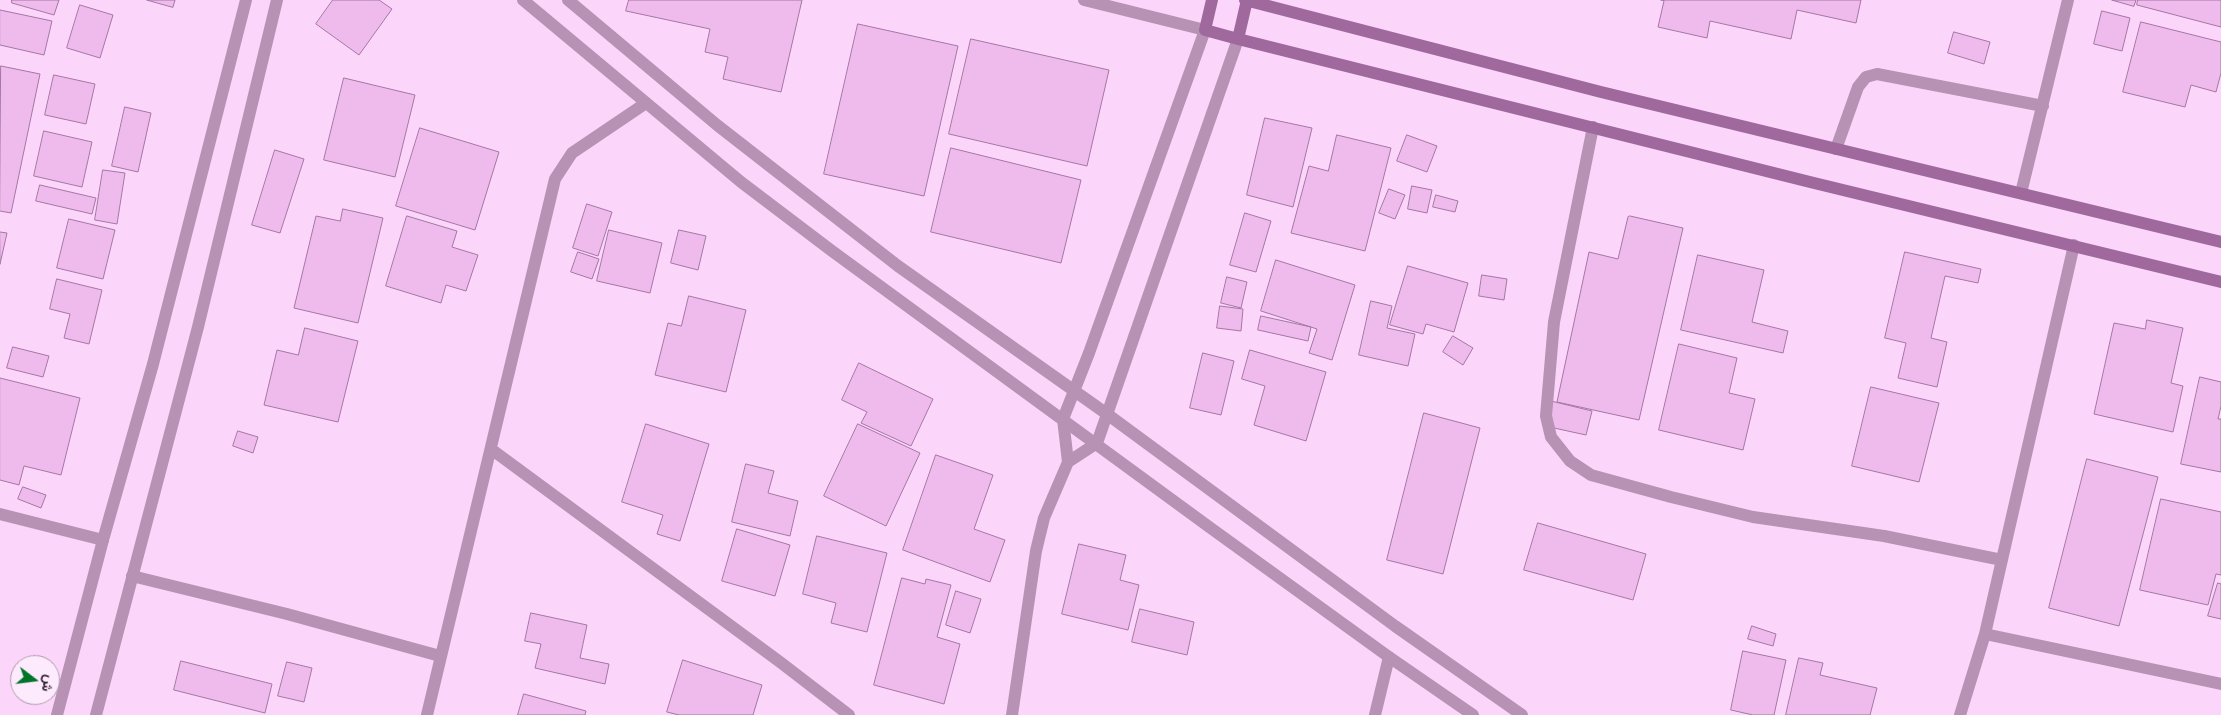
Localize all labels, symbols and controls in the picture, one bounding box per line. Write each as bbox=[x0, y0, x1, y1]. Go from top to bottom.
north arrow bbox=[10, 655, 60, 705]
text: ش bbox=[38, 673, 59, 694]

